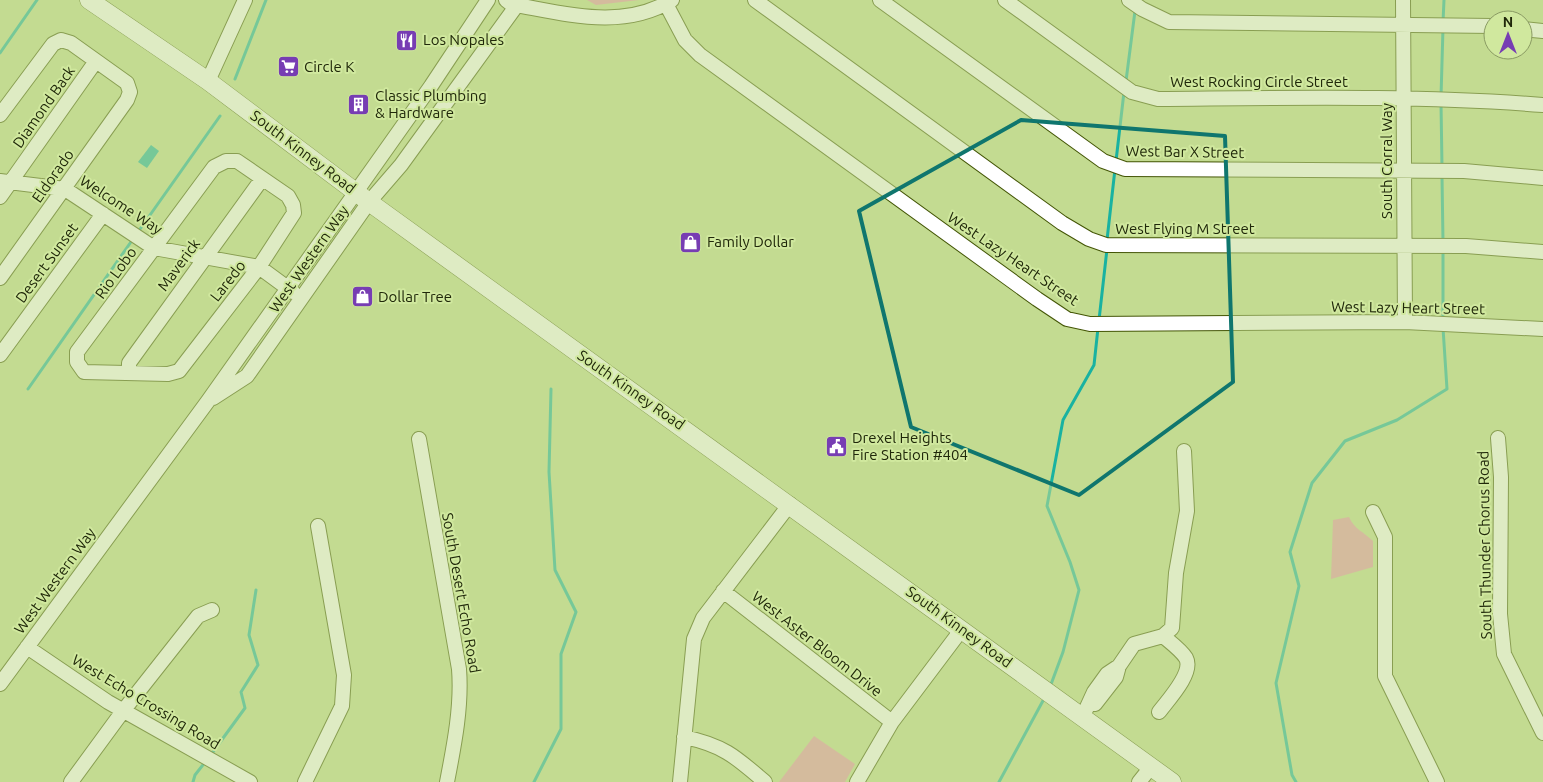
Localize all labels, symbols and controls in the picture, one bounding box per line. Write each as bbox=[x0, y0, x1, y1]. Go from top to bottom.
north arrow bbox=[1483, 10, 1533, 60]
text: N bbox=[1503, 14, 1513, 30]
restaurant icon: Los Nopales bbox=[395, 28, 419, 52]
place label: Los Nopales bbox=[423, 31, 504, 48]
supermarket icon: Circle K bbox=[276, 55, 300, 79]
place label: Circle K bbox=[304, 58, 354, 75]
street label: Diamond Back bbox=[9, 62, 78, 151]
street label: West Rocking Circle Street bbox=[1170, 73, 1348, 90]
place label: Classic Plumbing & Hardware bbox=[375, 87, 487, 121]
building icon: Classic Plumbing & Hardware bbox=[347, 93, 371, 117]
street label: South Corral Way bbox=[1378, 103, 1395, 219]
street label: South Kinney Road bbox=[248, 107, 359, 197]
street label: West Bar X Street bbox=[1126, 142, 1245, 161]
street label: Eldorado bbox=[28, 146, 77, 206]
street label: Welcome Way bbox=[77, 172, 166, 238]
street label: West Western Way bbox=[265, 202, 352, 315]
street label: West Lazy Heart Street bbox=[945, 208, 1082, 309]
street label: Desert Sunset bbox=[12, 219, 81, 306]
street label: West Flying M Street bbox=[1115, 220, 1255, 237]
shop icon: Family Dollar bbox=[679, 230, 703, 254]
place label: Family Dollar bbox=[707, 233, 794, 250]
street label: Maverick bbox=[154, 235, 203, 294]
street label: Rio Lobo bbox=[91, 244, 140, 302]
street label: Laredo bbox=[206, 257, 249, 304]
shop icon: Dollar Tree bbox=[350, 285, 374, 309]
place label: Dollar Tree bbox=[378, 288, 452, 305]
street label: West Lazy Heart Street bbox=[1331, 298, 1485, 317]
street label: South Kinney Road bbox=[574, 346, 688, 433]
place label: Drexel Heights Fire Station #404 bbox=[852, 429, 968, 463]
public building icon: Drexel Heights Fire Station #404 bbox=[824, 435, 848, 459]
street label: South Thunder Chorus Road bbox=[1474, 451, 1495, 639]
street label: South Desert Echo Road bbox=[439, 511, 484, 674]
street label: West Western Way bbox=[11, 525, 99, 637]
street label: South Kinney Road bbox=[903, 582, 1016, 671]
street label: West Aster Bloom Drive bbox=[749, 588, 886, 700]
street label: West Echo Crossing Road bbox=[69, 651, 223, 752]

